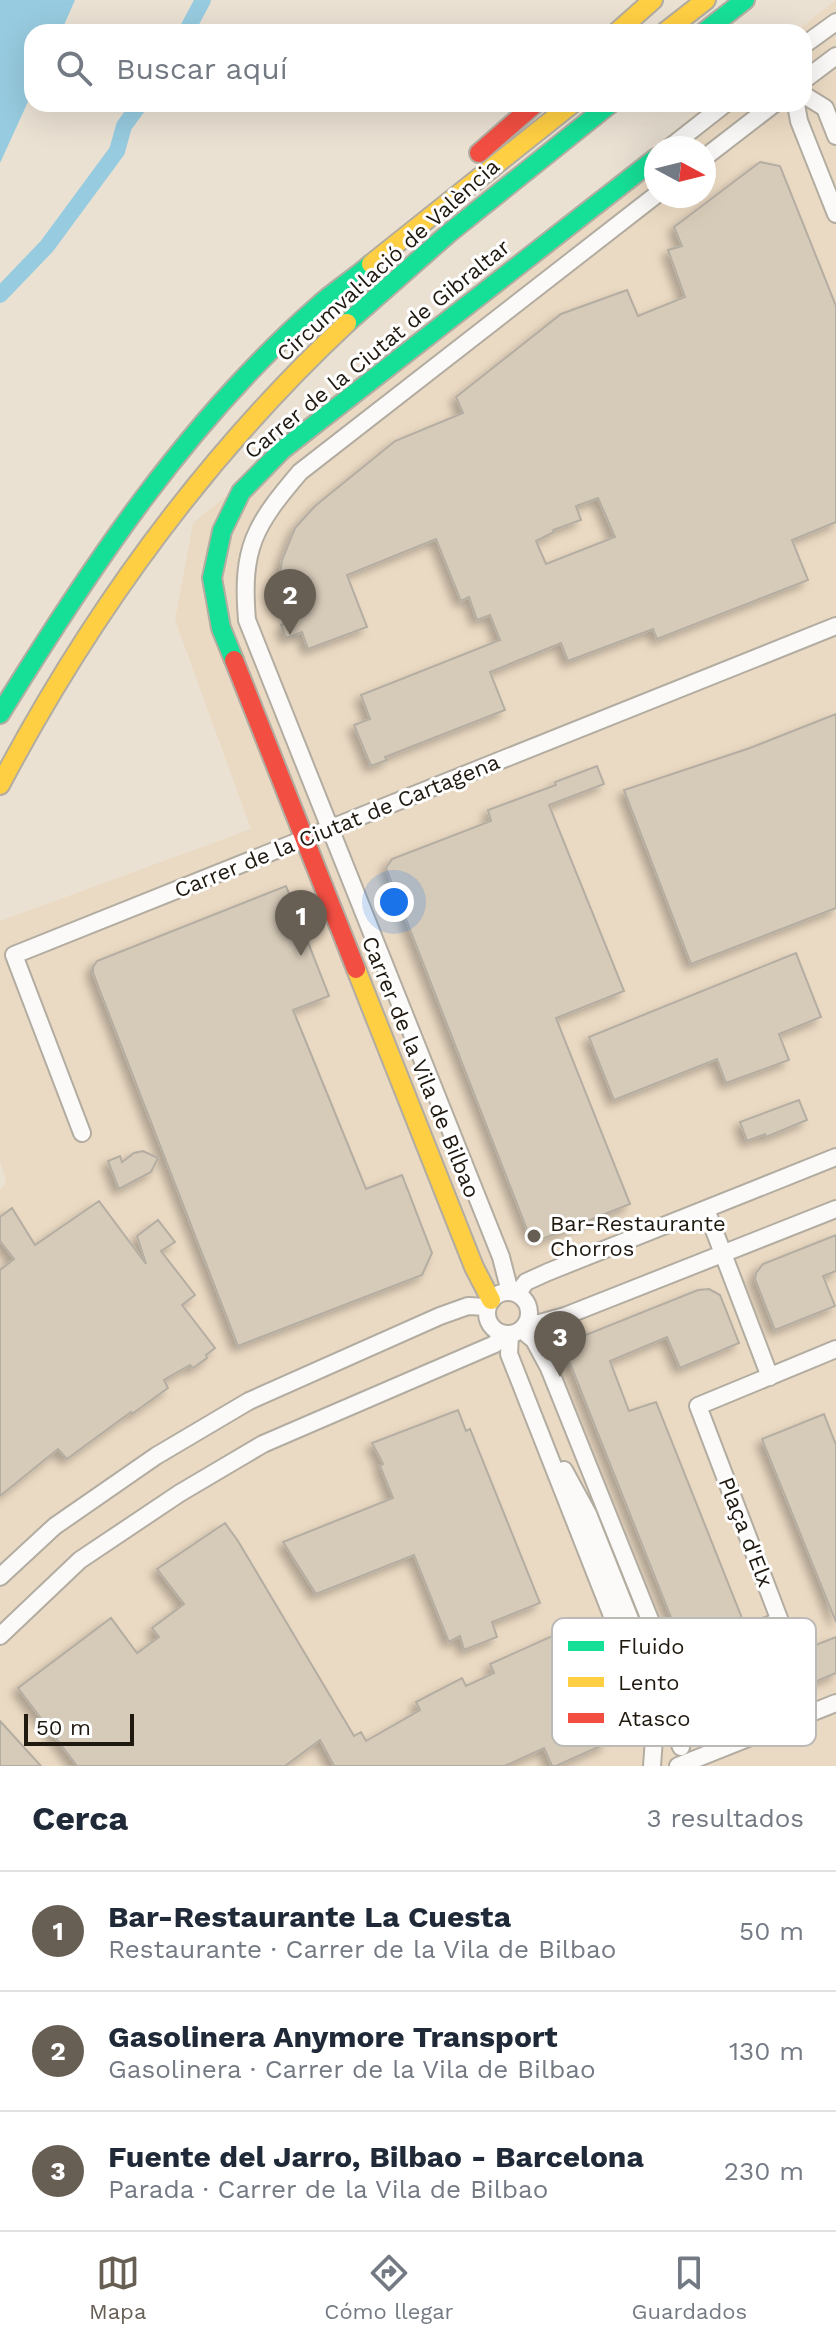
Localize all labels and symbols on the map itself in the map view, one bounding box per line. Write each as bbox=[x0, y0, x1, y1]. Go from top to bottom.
north arrow bbox=[644, 136, 716, 208]
street label: Circumval·lació de València bbox=[272, 153, 504, 367]
street label: Carrer de la Ciutat de Gibraltar bbox=[239, 234, 515, 464]
pin: 2 bbox=[264, 569, 316, 635]
street label: Carrer de la Ciutat de Cartagena bbox=[171, 749, 503, 903]
your location bbox=[374, 882, 414, 922]
pin: 1 bbox=[275, 890, 327, 956]
street label: Carrer de la Vila de Bilbao bbox=[357, 933, 485, 1201]
place label: Bar-Restaurante Chorros bbox=[550, 1211, 726, 1261]
marker: Bar-Restaurante Chorros bbox=[525, 1227, 543, 1245]
pin: 3 bbox=[534, 1311, 586, 1377]
street label: Plaça d'Elx bbox=[714, 1473, 778, 1591]
legend bbox=[552, 1618, 816, 1746]
text: Fluido bbox=[618, 1634, 685, 1659]
text: Lento bbox=[618, 1670, 679, 1695]
text: Atasco bbox=[618, 1706, 691, 1731]
scale bar bbox=[24, 1710, 134, 1746]

